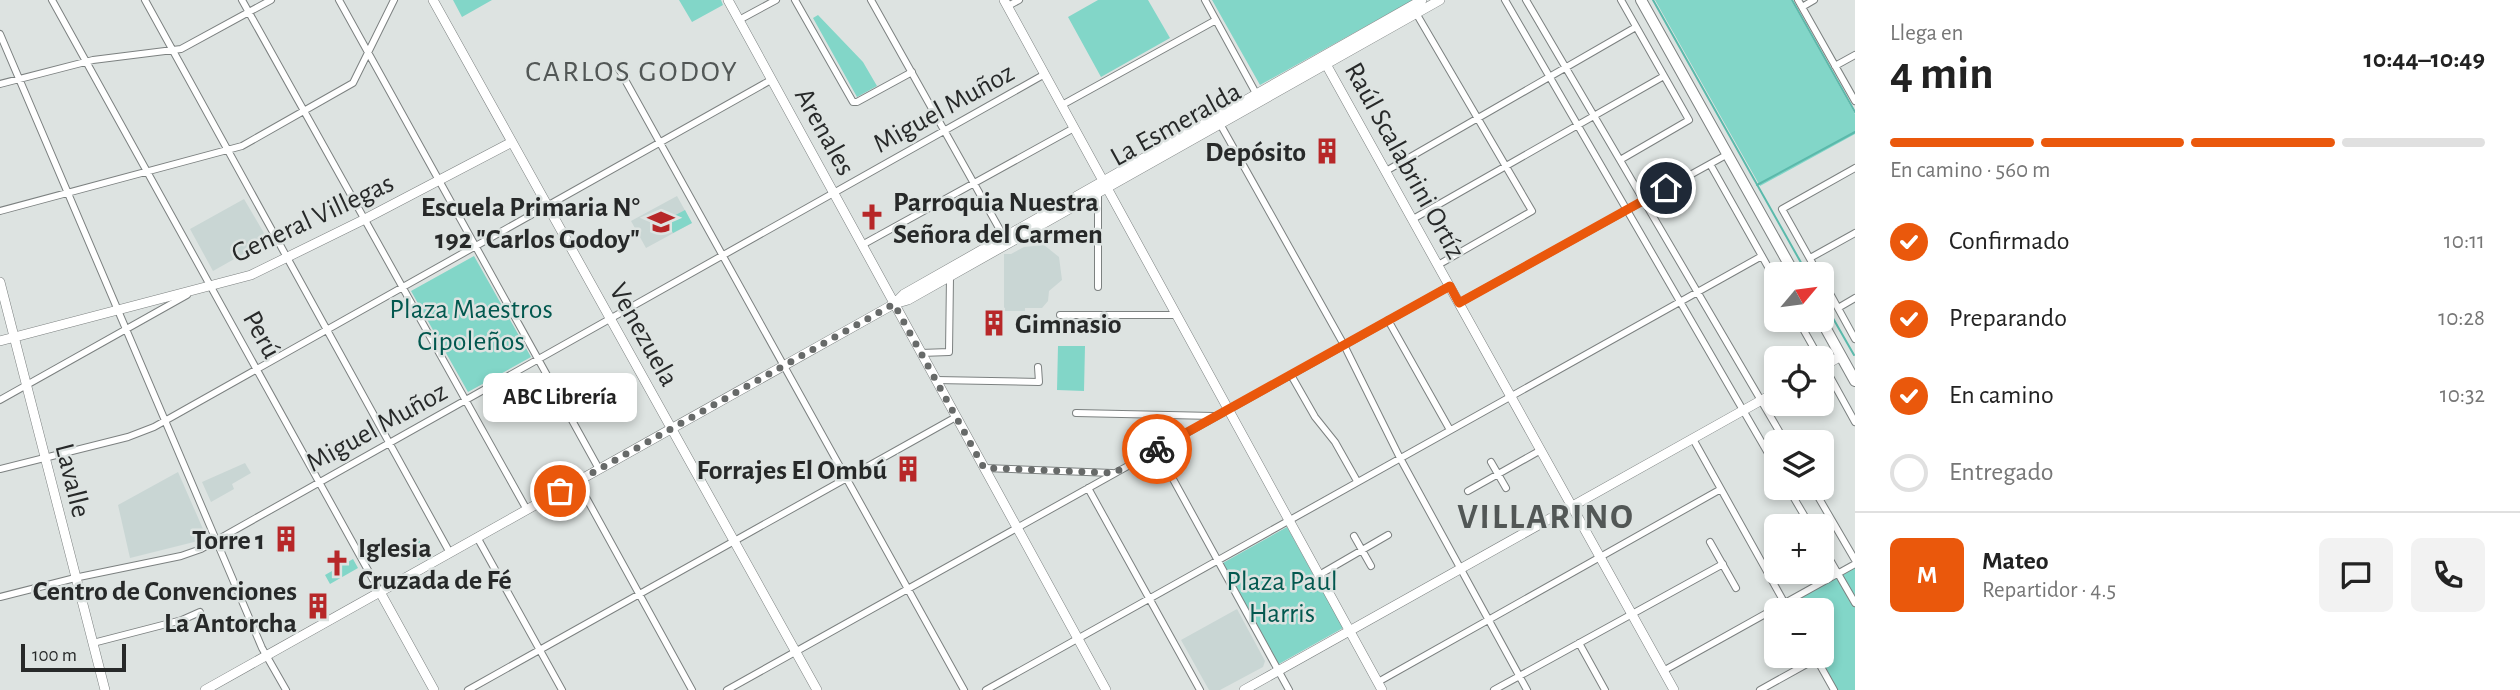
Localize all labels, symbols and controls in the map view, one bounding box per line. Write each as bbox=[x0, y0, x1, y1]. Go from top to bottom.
text: Llega en bbox=[1890, 22, 1963, 45]
text: 10:44–10:49 bbox=[2364, 46, 2485, 72]
text: 4 min bbox=[1890, 51, 1994, 97]
district label: CARLOS GODOY bbox=[525, 57, 739, 87]
street label: Raúl Scalabrini Ortíz bbox=[1339, 58, 1470, 264]
street label: Miguel Muñoz bbox=[869, 59, 1019, 159]
street label: La Esmeralda bbox=[1106, 77, 1246, 172]
street label: Arenales bbox=[789, 83, 860, 180]
building icon: Depósito bbox=[1312, 136, 1342, 166]
place label: Depósito bbox=[1205, 139, 1306, 167]
pin bbox=[1636, 158, 1696, 218]
text: En camino · 560 m bbox=[1890, 159, 2050, 182]
street label: General Villegas bbox=[227, 169, 398, 269]
icon: home bbox=[1647, 169, 1685, 207]
place label: Parroquia Nuestra Señora del Carmen bbox=[893, 189, 1103, 249]
place label: Escuela Primaria N° 192 "Carlos Godoy" bbox=[421, 194, 640, 254]
church icon: Parroquia Nuestra Señora del Carmen bbox=[857, 202, 887, 232]
school or university icon: Escuela Primaria N° 192 "Carlos Godoy" bbox=[646, 207, 676, 237]
icon: check bbox=[1890, 223, 1928, 261]
text: Confirmado bbox=[1949, 228, 2070, 254]
text: 10:11 bbox=[2444, 230, 2485, 253]
north arrow bbox=[1764, 262, 1834, 332]
map controls bbox=[1764, 262, 1834, 668]
street label: Venezuela bbox=[604, 279, 683, 391]
park label: Plaza Maestros Cipoleños bbox=[389, 296, 553, 356]
icon: check bbox=[1890, 300, 1928, 338]
text: Preparando bbox=[1949, 305, 2067, 331]
street label: Perú bbox=[237, 306, 286, 363]
text: 10:28 bbox=[2438, 307, 2485, 330]
building icon: Gimnasio bbox=[979, 308, 1009, 338]
place label: Gimnasio bbox=[1015, 311, 1122, 339]
button: locate bbox=[1764, 346, 1834, 416]
callout: ABC Librería bbox=[483, 372, 637, 421]
icon: check bbox=[1890, 377, 1928, 415]
street label: Miguel Muñoz bbox=[302, 378, 452, 478]
text: En camino bbox=[1949, 382, 2054, 408]
text: 10:32 bbox=[2440, 384, 2485, 407]
text: ABC Librería bbox=[503, 386, 617, 409]
courier bbox=[1122, 414, 1192, 484]
icon: bike bbox=[1138, 430, 1176, 468]
button: layers bbox=[1764, 430, 1834, 500]
street label: Lavalle bbox=[49, 441, 95, 520]
building icon: Forrajes El Ombú bbox=[893, 454, 923, 484]
place label: Forrajes El Ombú bbox=[697, 457, 887, 485]
text: Entregado bbox=[1949, 459, 2054, 485]
pin bbox=[530, 461, 590, 521]
icon: bag bbox=[541, 472, 579, 510]
district label: VILLARINO bbox=[1457, 500, 1635, 535]
button: + bbox=[1764, 514, 1834, 584]
building icon: Torre 1 bbox=[271, 524, 301, 554]
place label: Torre 1 bbox=[192, 527, 265, 555]
place label: Iglesia Cruzada de Fé bbox=[358, 535, 512, 595]
button: chat bbox=[2319, 538, 2393, 612]
button: phone bbox=[2411, 538, 2485, 612]
church icon: Iglesia Cruzada de Fé bbox=[322, 548, 352, 578]
text: Mateo bbox=[1982, 548, 2049, 574]
text: M bbox=[1917, 562, 1937, 588]
park label: Plaza Paul Harris bbox=[1226, 568, 1338, 628]
place label: Centro de Convenciones La Antorcha bbox=[33, 578, 297, 638]
text: Repartidor · 4.5 bbox=[1982, 579, 2116, 602]
building icon: Centro de Convenciones La Antorcha bbox=[303, 591, 333, 621]
button: − bbox=[1764, 598, 1834, 668]
scale bar bbox=[21, 641, 126, 673]
text: 100 m bbox=[32, 646, 77, 665]

